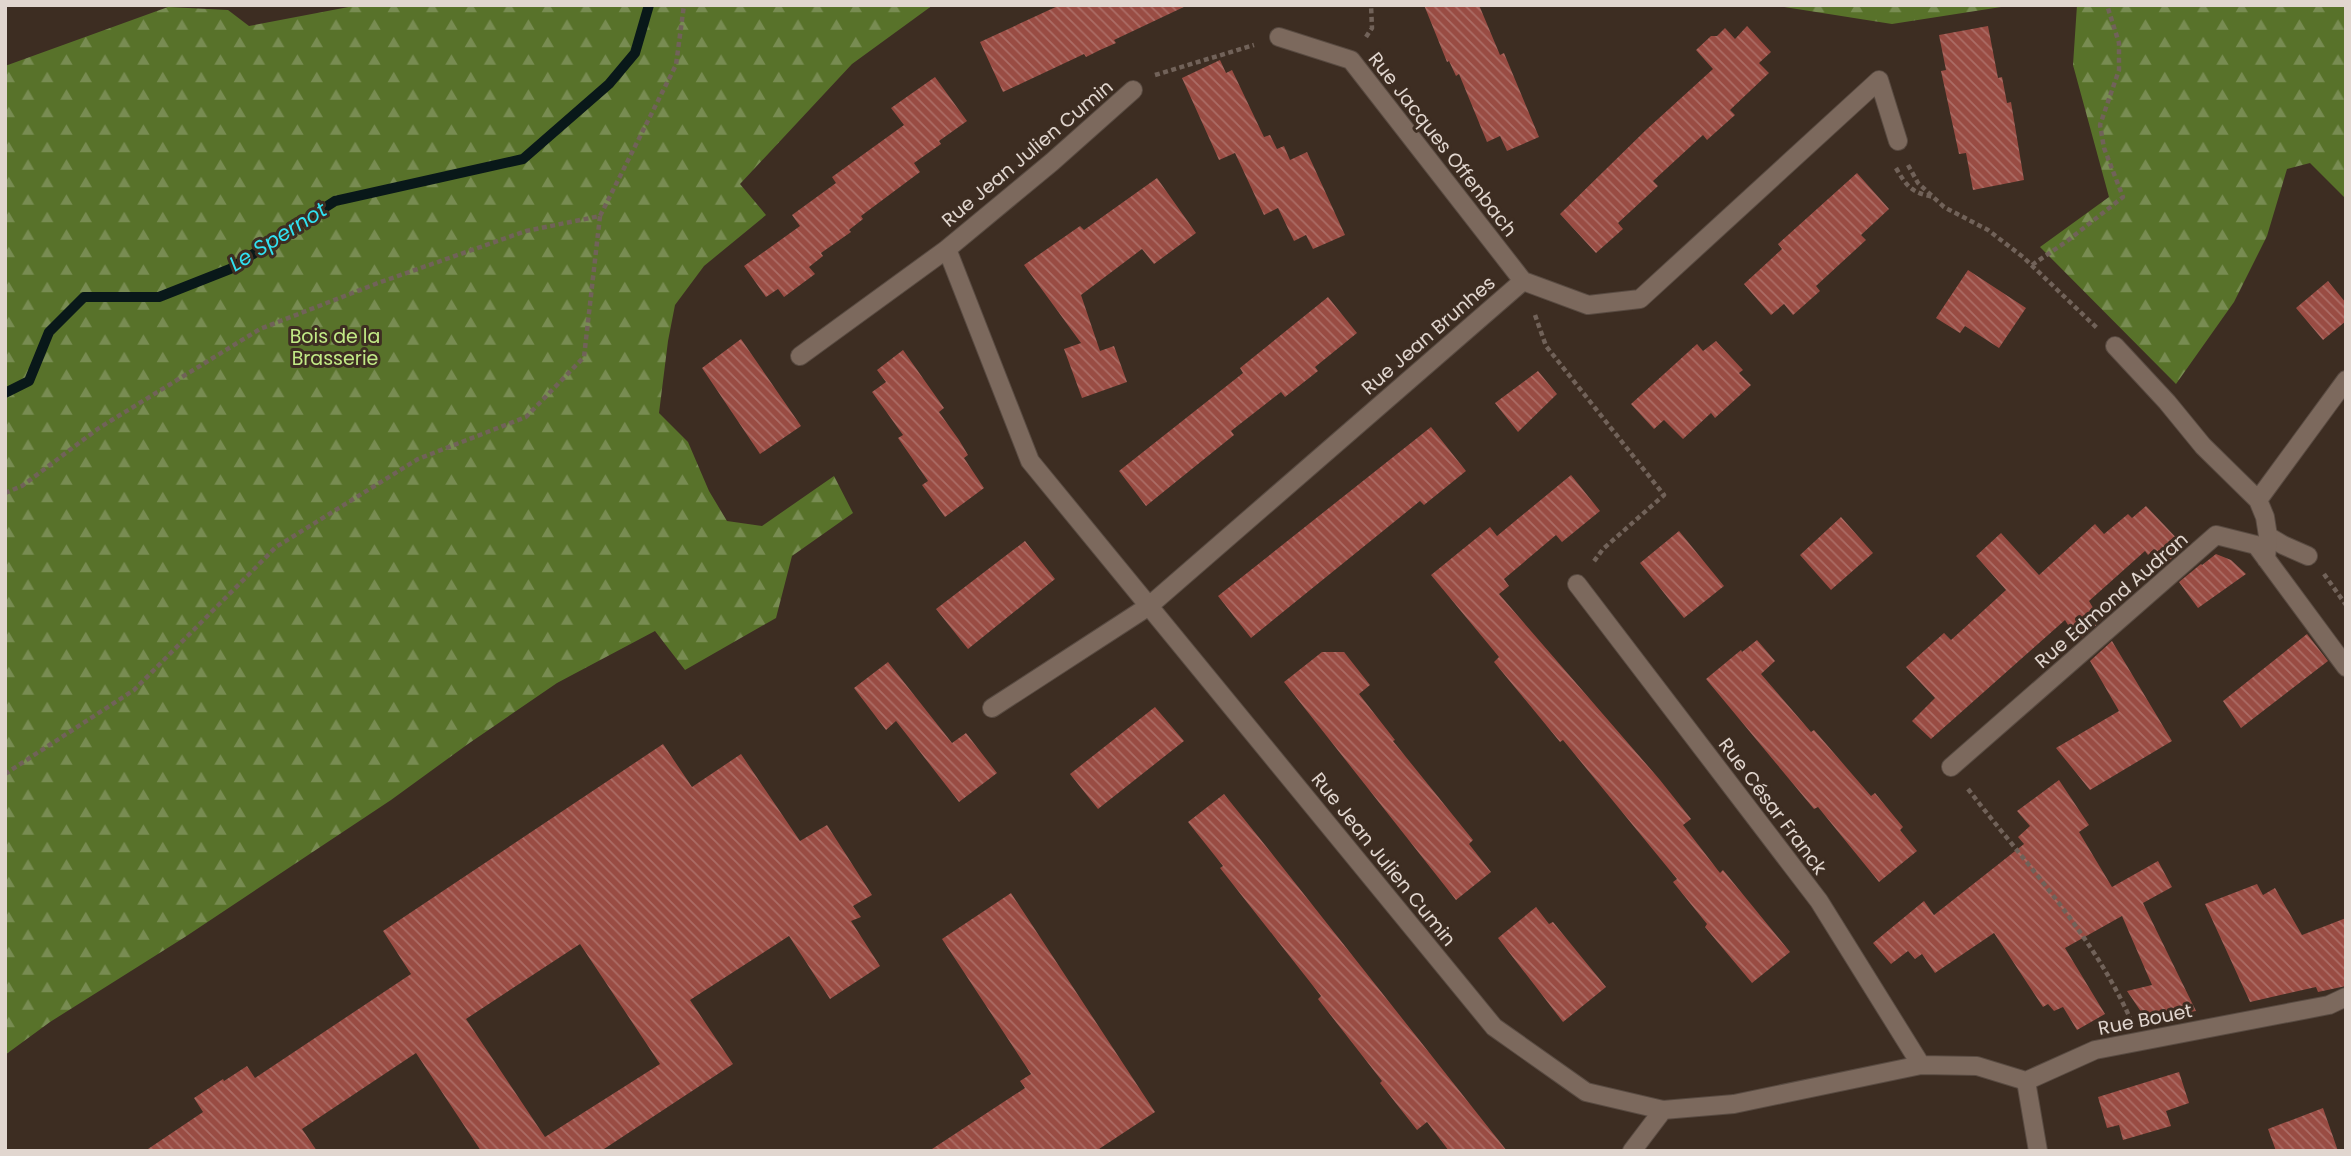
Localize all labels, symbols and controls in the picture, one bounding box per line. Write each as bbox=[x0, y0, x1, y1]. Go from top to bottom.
street label: Rue Jacques Offenbach bbox=[1362, 46, 1523, 242]
street label: Rue Jean Julien Cumin bbox=[936, 74, 1119, 233]
water label: Le Spernot bbox=[223, 195, 332, 278]
street label: Rue Jean Brunhes bbox=[1356, 270, 1501, 401]
park label: Bois de la Brasserie bbox=[290, 323, 380, 372]
street label: Rue Edmond Audran bbox=[2029, 526, 2194, 674]
street label: Rue César Franck bbox=[1712, 732, 1833, 880]
street label: Rue Jean Julien Cumin bbox=[1305, 767, 1462, 952]
street label: Rue Bouet bbox=[2096, 997, 2194, 1042]

